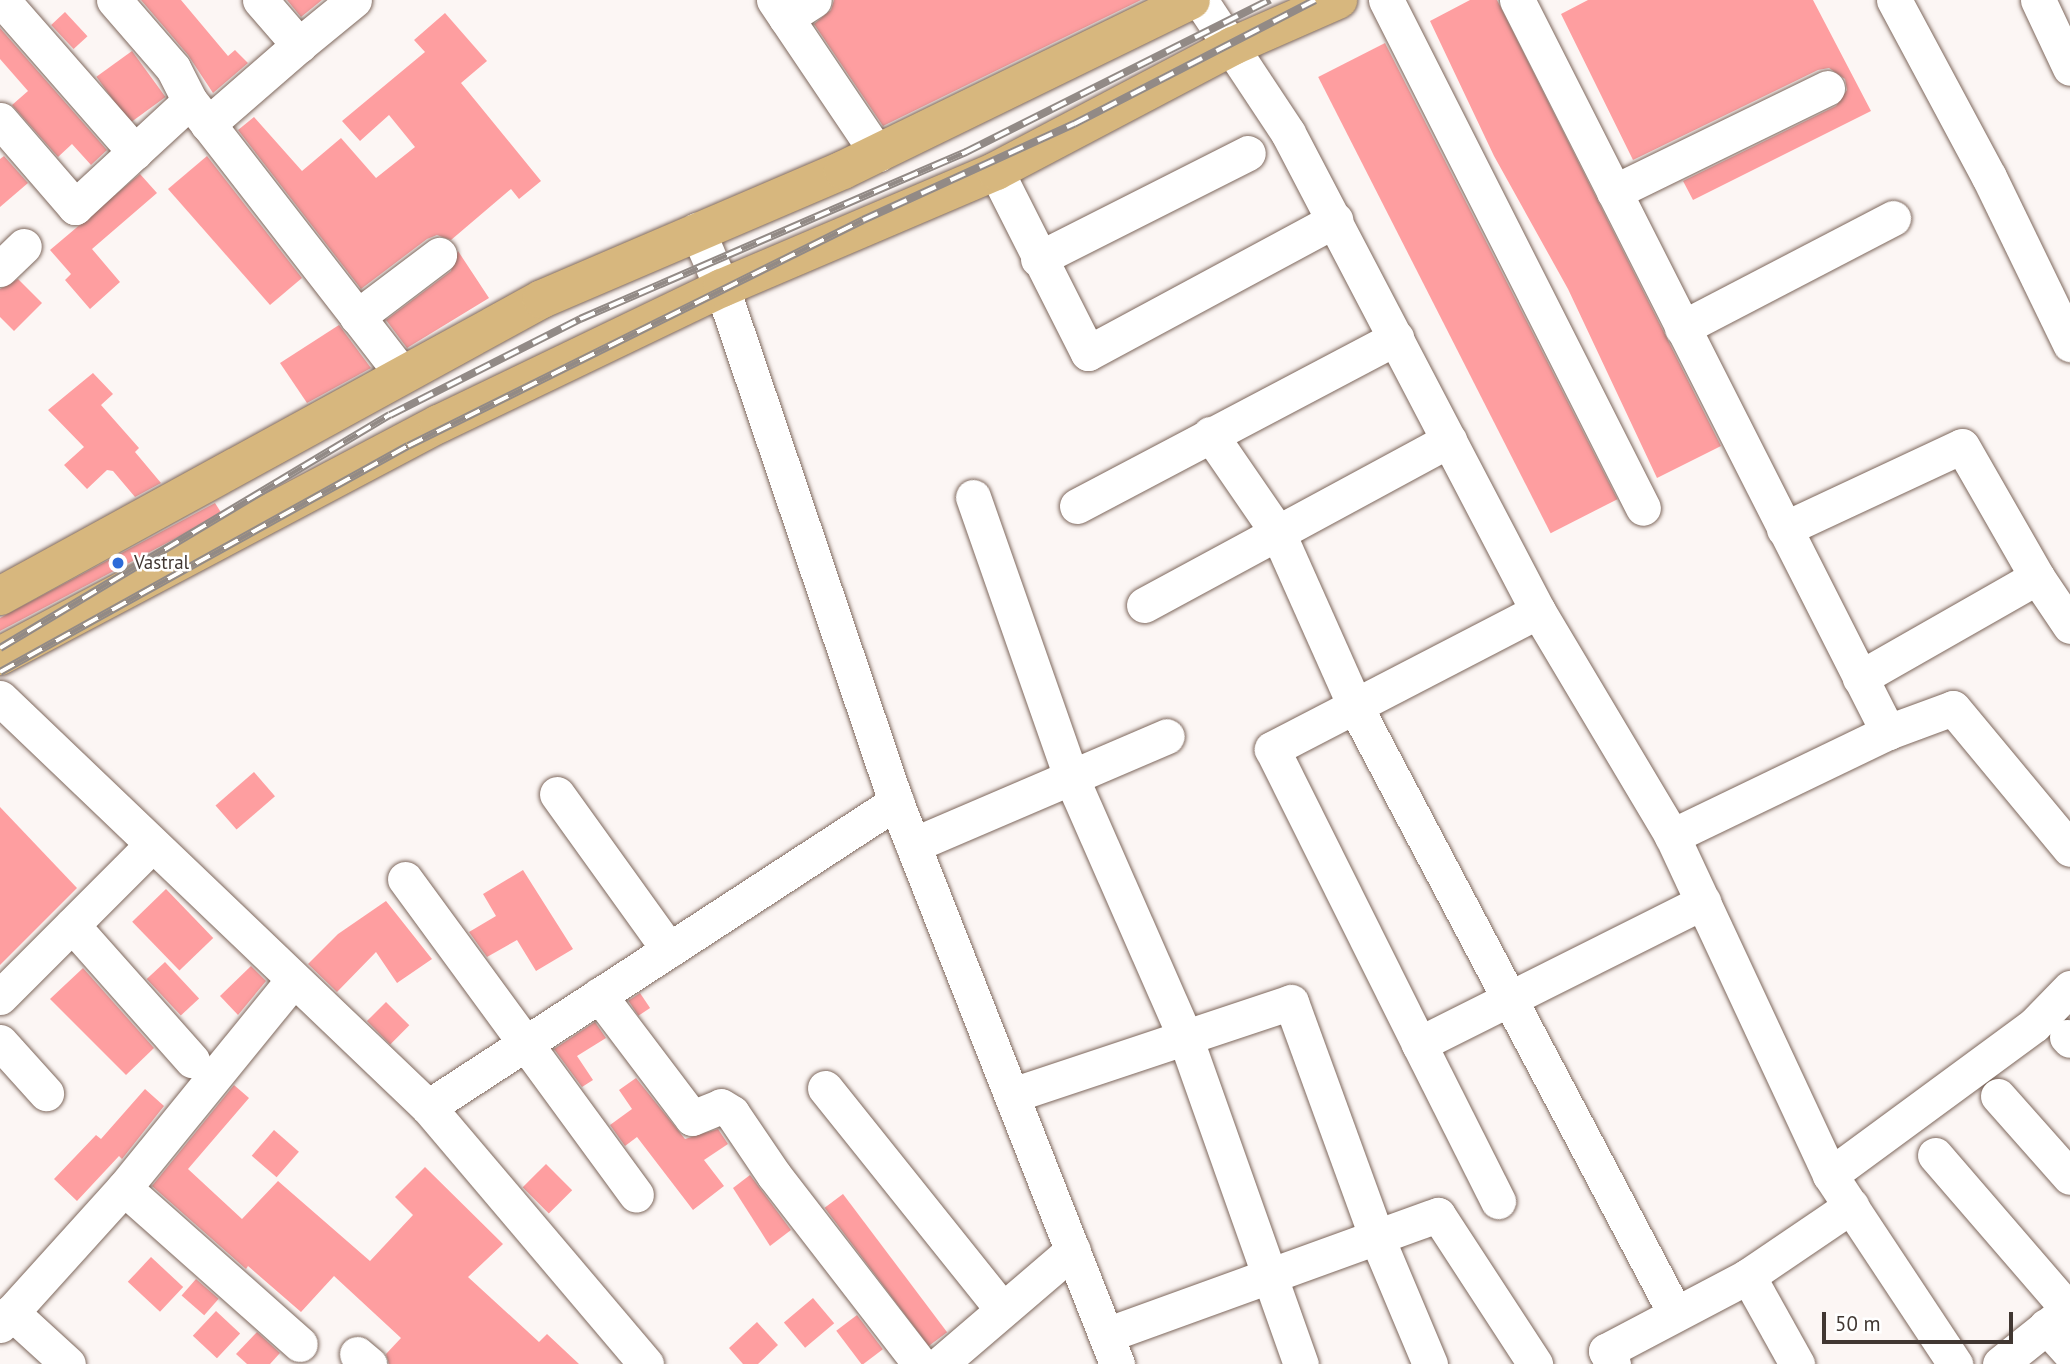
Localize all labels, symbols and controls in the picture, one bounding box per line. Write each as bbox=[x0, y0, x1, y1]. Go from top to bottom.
place label: Vastral bbox=[134, 552, 189, 574]
marker: Vastral bbox=[108, 553, 128, 573]
scale bar bbox=[1825, 1298, 2016, 1342]
text: 50 m bbox=[1835, 1310, 1881, 1337]

